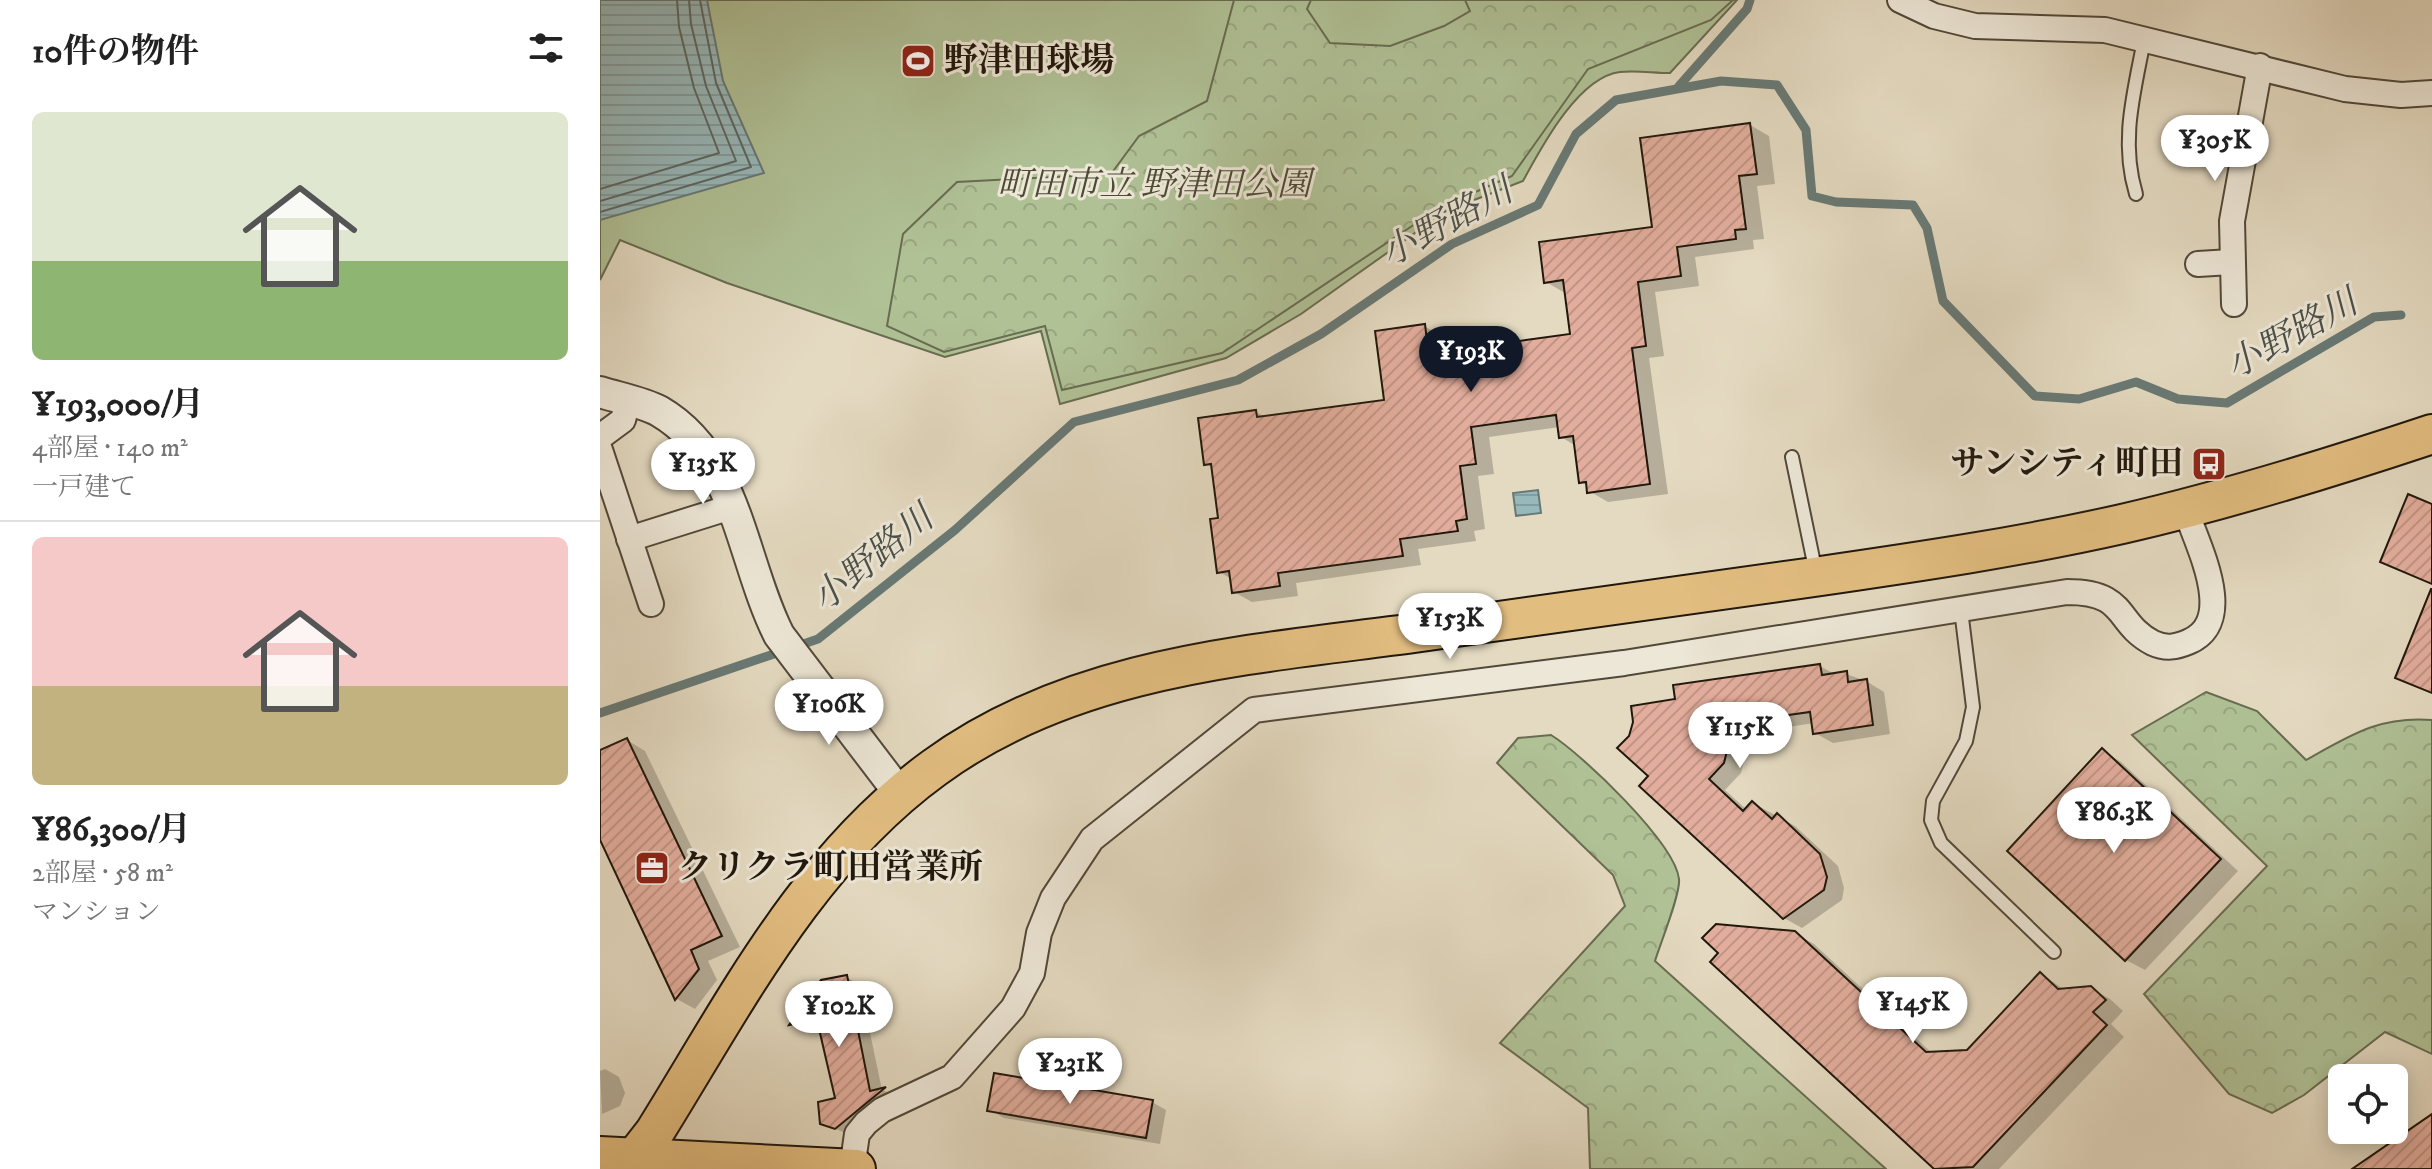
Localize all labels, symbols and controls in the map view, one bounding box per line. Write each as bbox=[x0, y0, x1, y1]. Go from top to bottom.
icon: filters bbox=[524, 26, 568, 70]
text: 10件の物件 bbox=[32, 31, 199, 73]
place label: 野津田球場 bbox=[944, 40, 1114, 82]
sports icon: 野津田球場 bbox=[899, 42, 937, 80]
pin: ¥305K bbox=[2159, 115, 2271, 183]
text: ¥305K bbox=[2179, 124, 2251, 157]
icon: home bbox=[228, 164, 372, 308]
park label: 町田市立 野津田公園 bbox=[997, 164, 1316, 206]
water label: 小野路川 bbox=[1373, 166, 1524, 278]
water label: 小野路川 bbox=[2218, 278, 2369, 390]
pin: ¥193K bbox=[1415, 326, 1527, 394]
text: ¥193K bbox=[1437, 335, 1505, 368]
text: ¥193,000/月 bbox=[32, 384, 204, 426]
text: 4部屋 · 140 m² bbox=[32, 432, 188, 465]
pin: ¥135K bbox=[647, 438, 759, 506]
place label: サンシティ町田 bbox=[1950, 443, 2183, 485]
bus stop icon: サンシティ町田 bbox=[2190, 445, 2228, 483]
text: ¥135K bbox=[669, 447, 737, 480]
text: 一戸建て bbox=[32, 471, 136, 504]
water label: 小野路川 bbox=[803, 494, 946, 622]
icon: home bbox=[228, 589, 372, 733]
pin: ¥153K bbox=[1394, 593, 1506, 661]
text: ¥153K bbox=[1416, 602, 1484, 635]
pin: ¥106K bbox=[773, 679, 885, 747]
text: ¥106K bbox=[793, 688, 865, 721]
pin: ¥115K bbox=[1684, 702, 1796, 770]
text: ¥115K bbox=[1706, 711, 1774, 744]
pin: ¥86.3K bbox=[2049, 787, 2179, 855]
text: ¥86.3K bbox=[2075, 796, 2153, 829]
text: ¥86,300/月 bbox=[32, 809, 191, 851]
place label: クリクラ町田営業所 bbox=[678, 847, 983, 889]
office icon: クリクラ町田営業所 bbox=[633, 849, 671, 887]
text: 2部屋 · 58 m² bbox=[32, 857, 173, 890]
text: マンション bbox=[32, 896, 161, 929]
pin: ¥145K bbox=[1857, 977, 1969, 1045]
pin: ¥102K bbox=[783, 981, 895, 1049]
text: ¥145K bbox=[1877, 986, 1950, 1019]
text: ¥102K bbox=[803, 990, 875, 1023]
pin: ¥231K bbox=[1014, 1038, 1126, 1106]
text: ¥231K bbox=[1036, 1047, 1104, 1080]
map controls bbox=[2328, 1064, 2408, 1144]
button: locate bbox=[2328, 1064, 2408, 1144]

